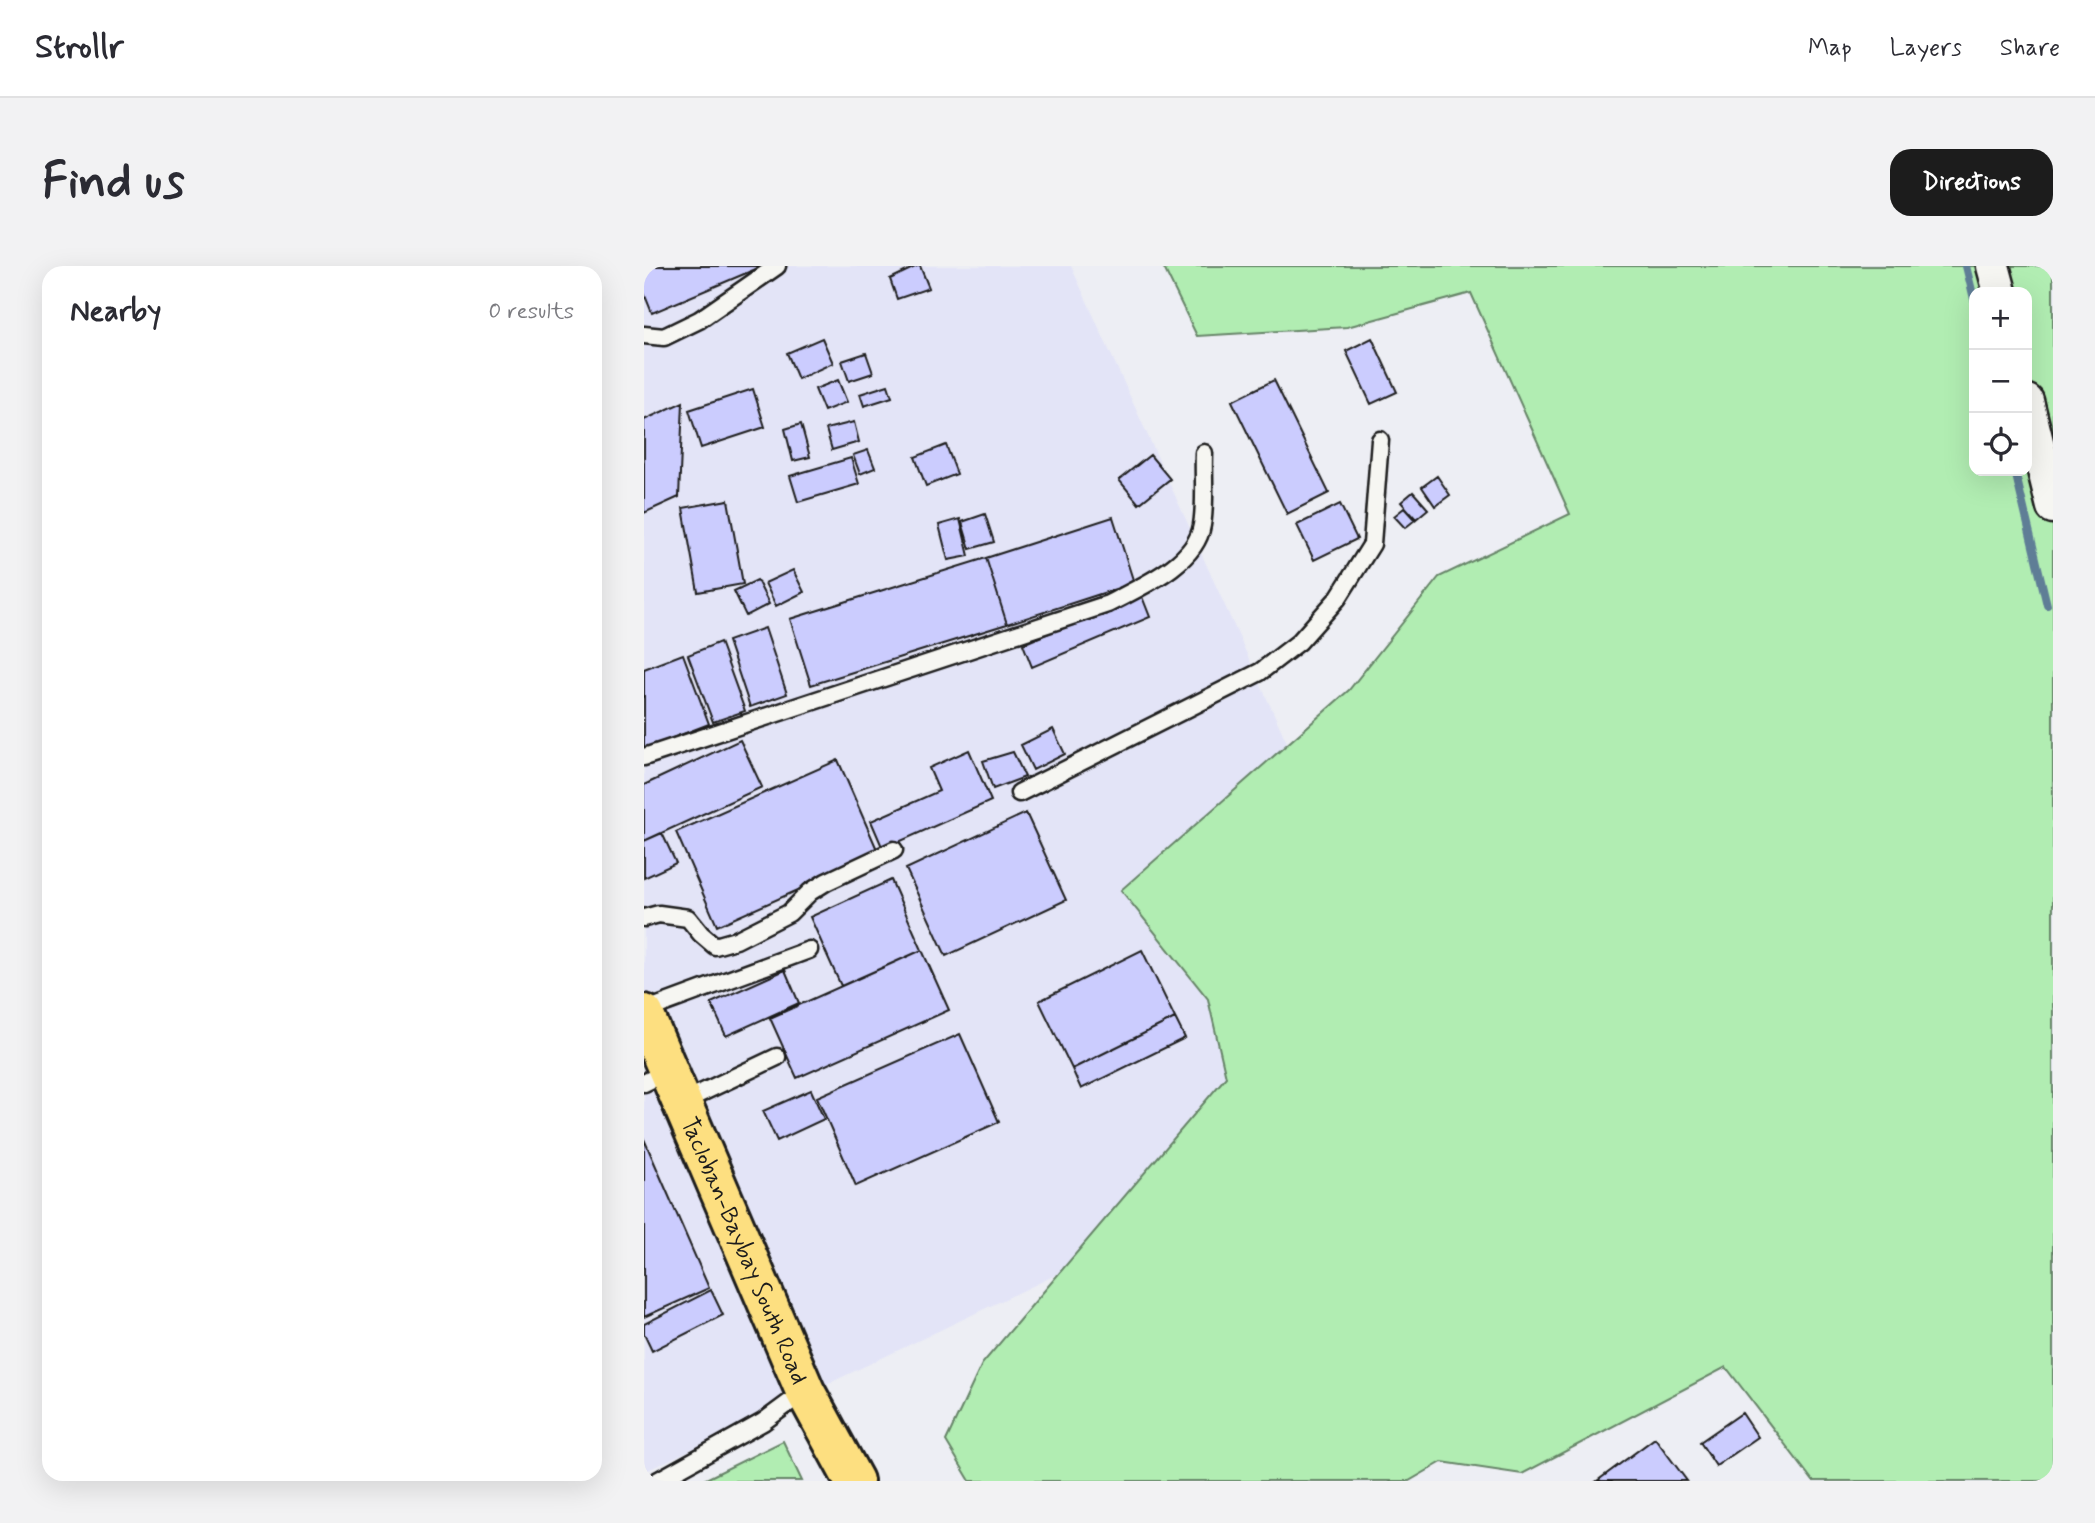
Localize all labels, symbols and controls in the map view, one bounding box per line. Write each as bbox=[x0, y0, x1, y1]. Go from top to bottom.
text: Strollr bbox=[35, 26, 124, 70]
text: Map bbox=[1808, 33, 1852, 64]
text: Layers bbox=[1890, 33, 1962, 64]
text: Share bbox=[2000, 33, 2060, 64]
button: Directions bbox=[1890, 149, 2053, 216]
text: Find us bbox=[42, 150, 185, 215]
map controls bbox=[1969, 287, 2032, 476]
button: + bbox=[1969, 287, 2032, 350]
text: Nearby bbox=[70, 292, 161, 331]
text: 0 results bbox=[488, 297, 574, 327]
button: − bbox=[1969, 350, 2032, 413]
button: locate bbox=[1969, 413, 2032, 476]
street label: Tacloban-Baybay South Road bbox=[673, 1113, 814, 1389]

